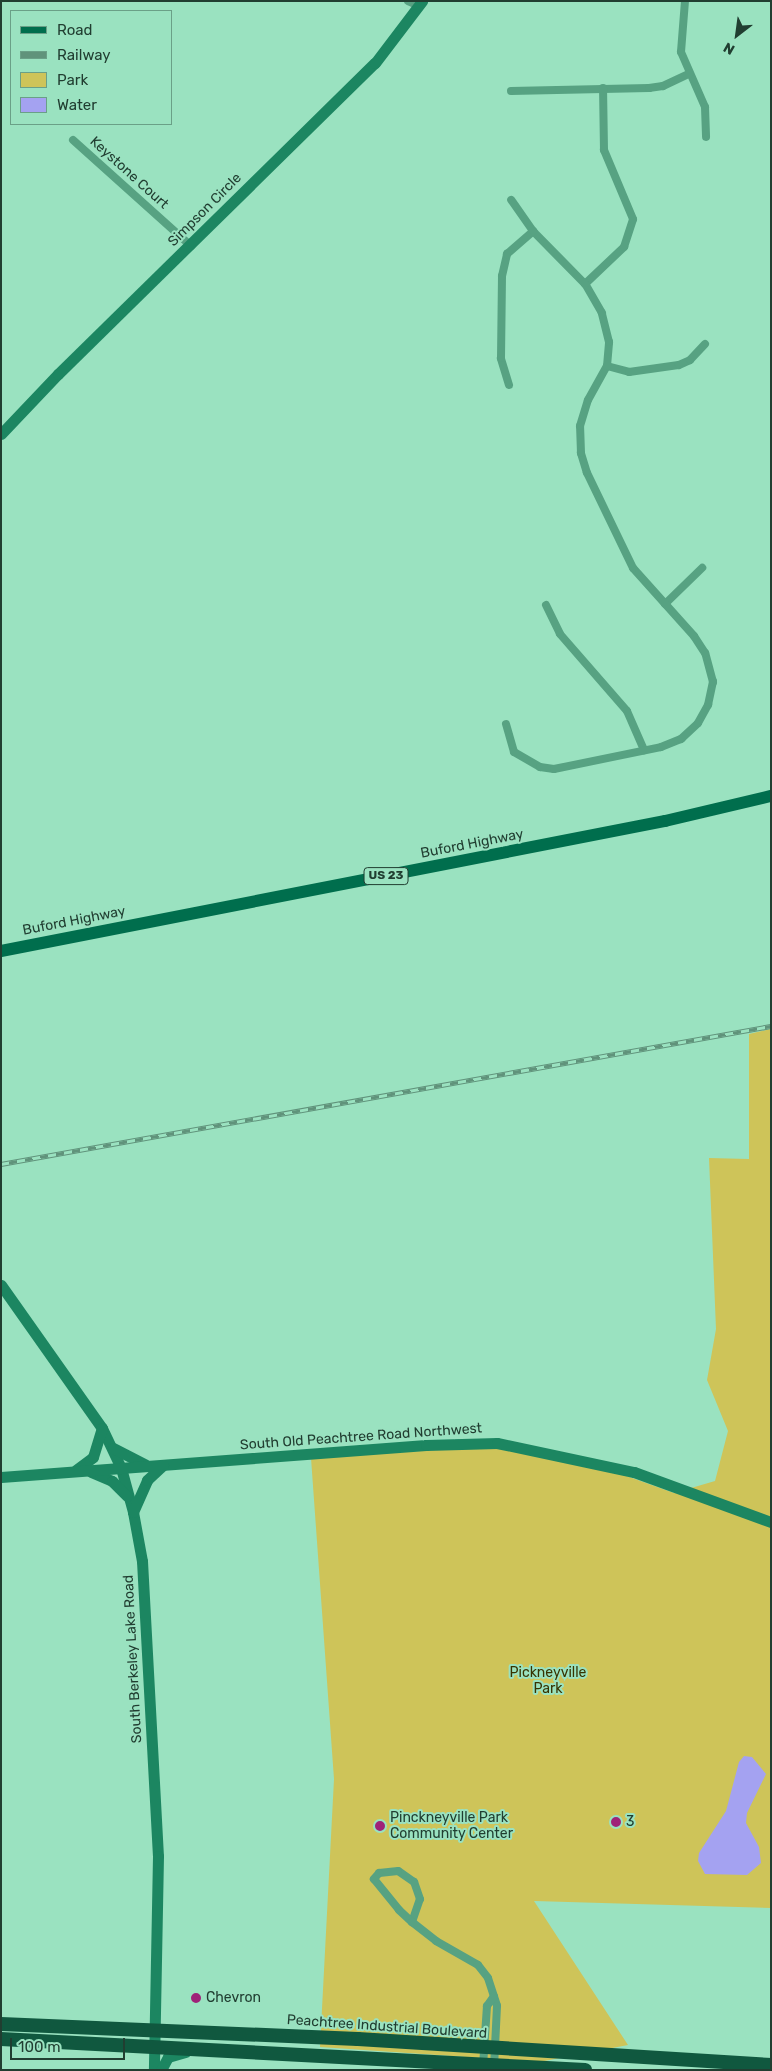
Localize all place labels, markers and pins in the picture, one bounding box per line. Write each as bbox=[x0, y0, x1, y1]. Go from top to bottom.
place label: Pinckneyville Park Community Center bbox=[390, 1810, 513, 1842]
place label: 3 bbox=[626, 1814, 634, 1830]
marker: 3 bbox=[610, 1816, 622, 1828]
marker: Pinckneyville Park Community Center bbox=[374, 1820, 386, 1832]
place label: Chevron bbox=[206, 1990, 261, 2006]
marker: Chevron bbox=[190, 1992, 202, 2004]

